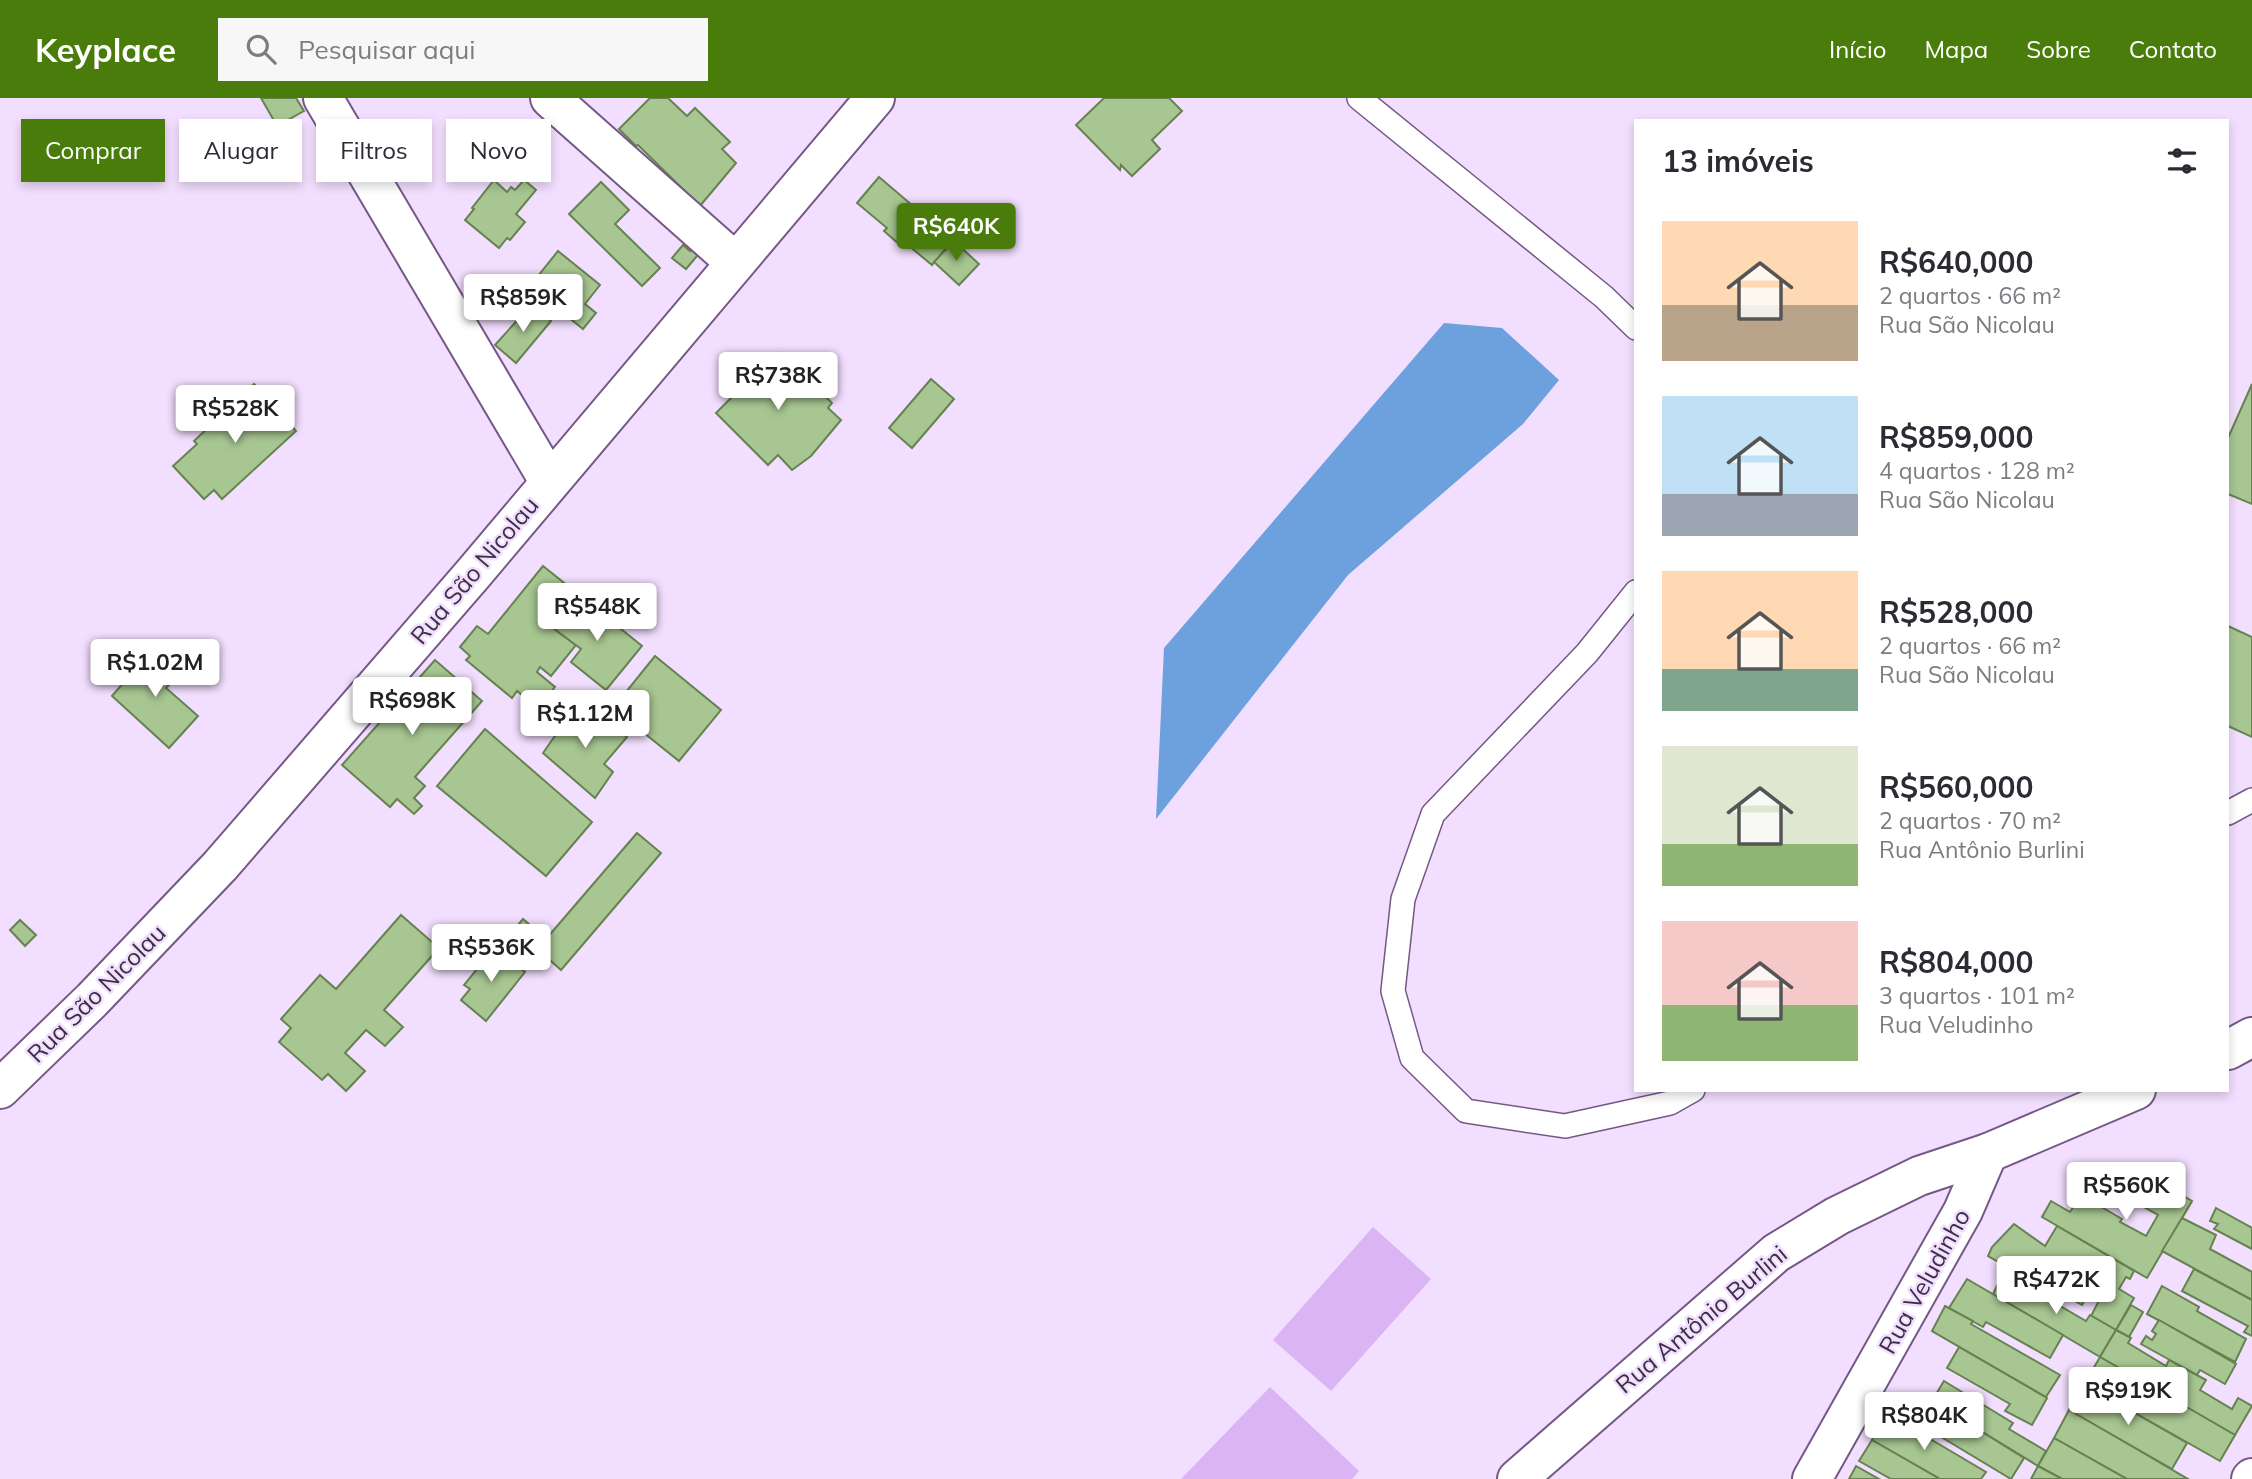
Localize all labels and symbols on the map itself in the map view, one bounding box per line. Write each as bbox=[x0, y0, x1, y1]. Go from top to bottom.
pin: R$640K bbox=[899, 204, 1013, 263]
pin: R$859K bbox=[466, 274, 580, 334]
pin: R$738K bbox=[721, 352, 835, 412]
pin: R$528K bbox=[178, 386, 292, 445]
street label: Rua São Nicolau bbox=[404, 490, 544, 650]
pin: R$548K bbox=[540, 584, 654, 643]
pin: R$1.02M bbox=[90, 640, 220, 699]
pin: R$698K bbox=[355, 678, 469, 737]
pin: R$1.12M bbox=[520, 690, 650, 750]
street label: Rua São Nicolau bbox=[21, 918, 171, 1068]
pin: R$536K bbox=[434, 924, 548, 984]
pin: R$560K bbox=[2069, 1162, 2183, 1222]
street label: Rua Veludinho bbox=[1872, 1203, 1976, 1359]
street label: Rua Antônio Burlini bbox=[1609, 1239, 1793, 1399]
pin: R$472K bbox=[1999, 1256, 2113, 1316]
pin: R$919K bbox=[2071, 1368, 2185, 1427]
pin: R$804K bbox=[1867, 1392, 1981, 1452]

